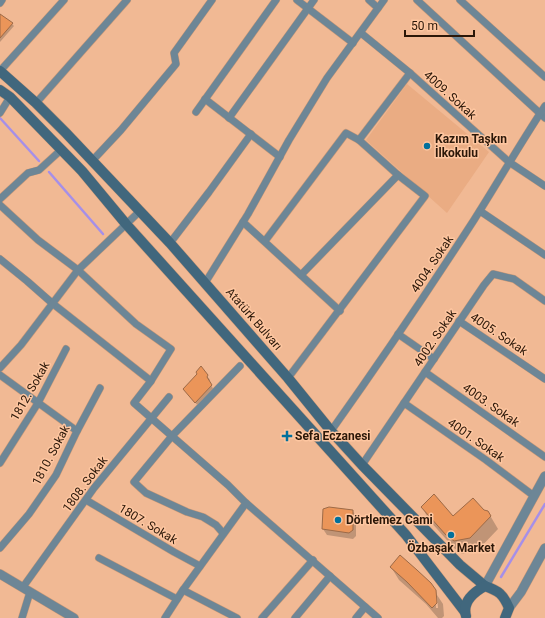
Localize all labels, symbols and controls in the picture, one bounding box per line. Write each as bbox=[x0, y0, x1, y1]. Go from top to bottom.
scale bar bbox=[405, 12, 474, 38]
text: 50 m bbox=[411, 19, 438, 33]
street label: 4009. Sokak bbox=[421, 68, 480, 123]
place label: Kazım Taşkın İlkokulu bbox=[435, 132, 507, 160]
marker: Kazım Taşkın İlkokulu bbox=[422, 141, 432, 151]
street label: 4004. Sokak bbox=[408, 232, 457, 295]
street label: Atatürk Bulvarı bbox=[223, 285, 285, 353]
street label: 4002. Sokak bbox=[411, 306, 460, 369]
street label: 4005. Sokak bbox=[468, 310, 531, 359]
street label: 1812. Sokak bbox=[7, 358, 53, 423]
street label: 4003. Sokak bbox=[460, 380, 523, 430]
street label: 4001. Sokak bbox=[445, 415, 508, 465]
street label: 1810. Sokak bbox=[29, 422, 73, 487]
place label: Sefa Eczanesi bbox=[295, 429, 371, 443]
marker: Sefa Eczanesi bbox=[282, 431, 292, 441]
street label: 1808. Sokak bbox=[60, 453, 111, 514]
street label: 1807. Sokak bbox=[116, 501, 181, 547]
place label: Dörtlemez Cami bbox=[346, 513, 433, 527]
marker: Dörtlemez Cami bbox=[333, 515, 343, 525]
marker: Özbaşak Market bbox=[446, 530, 456, 540]
place label: Özbaşak Market bbox=[407, 540, 495, 555]

